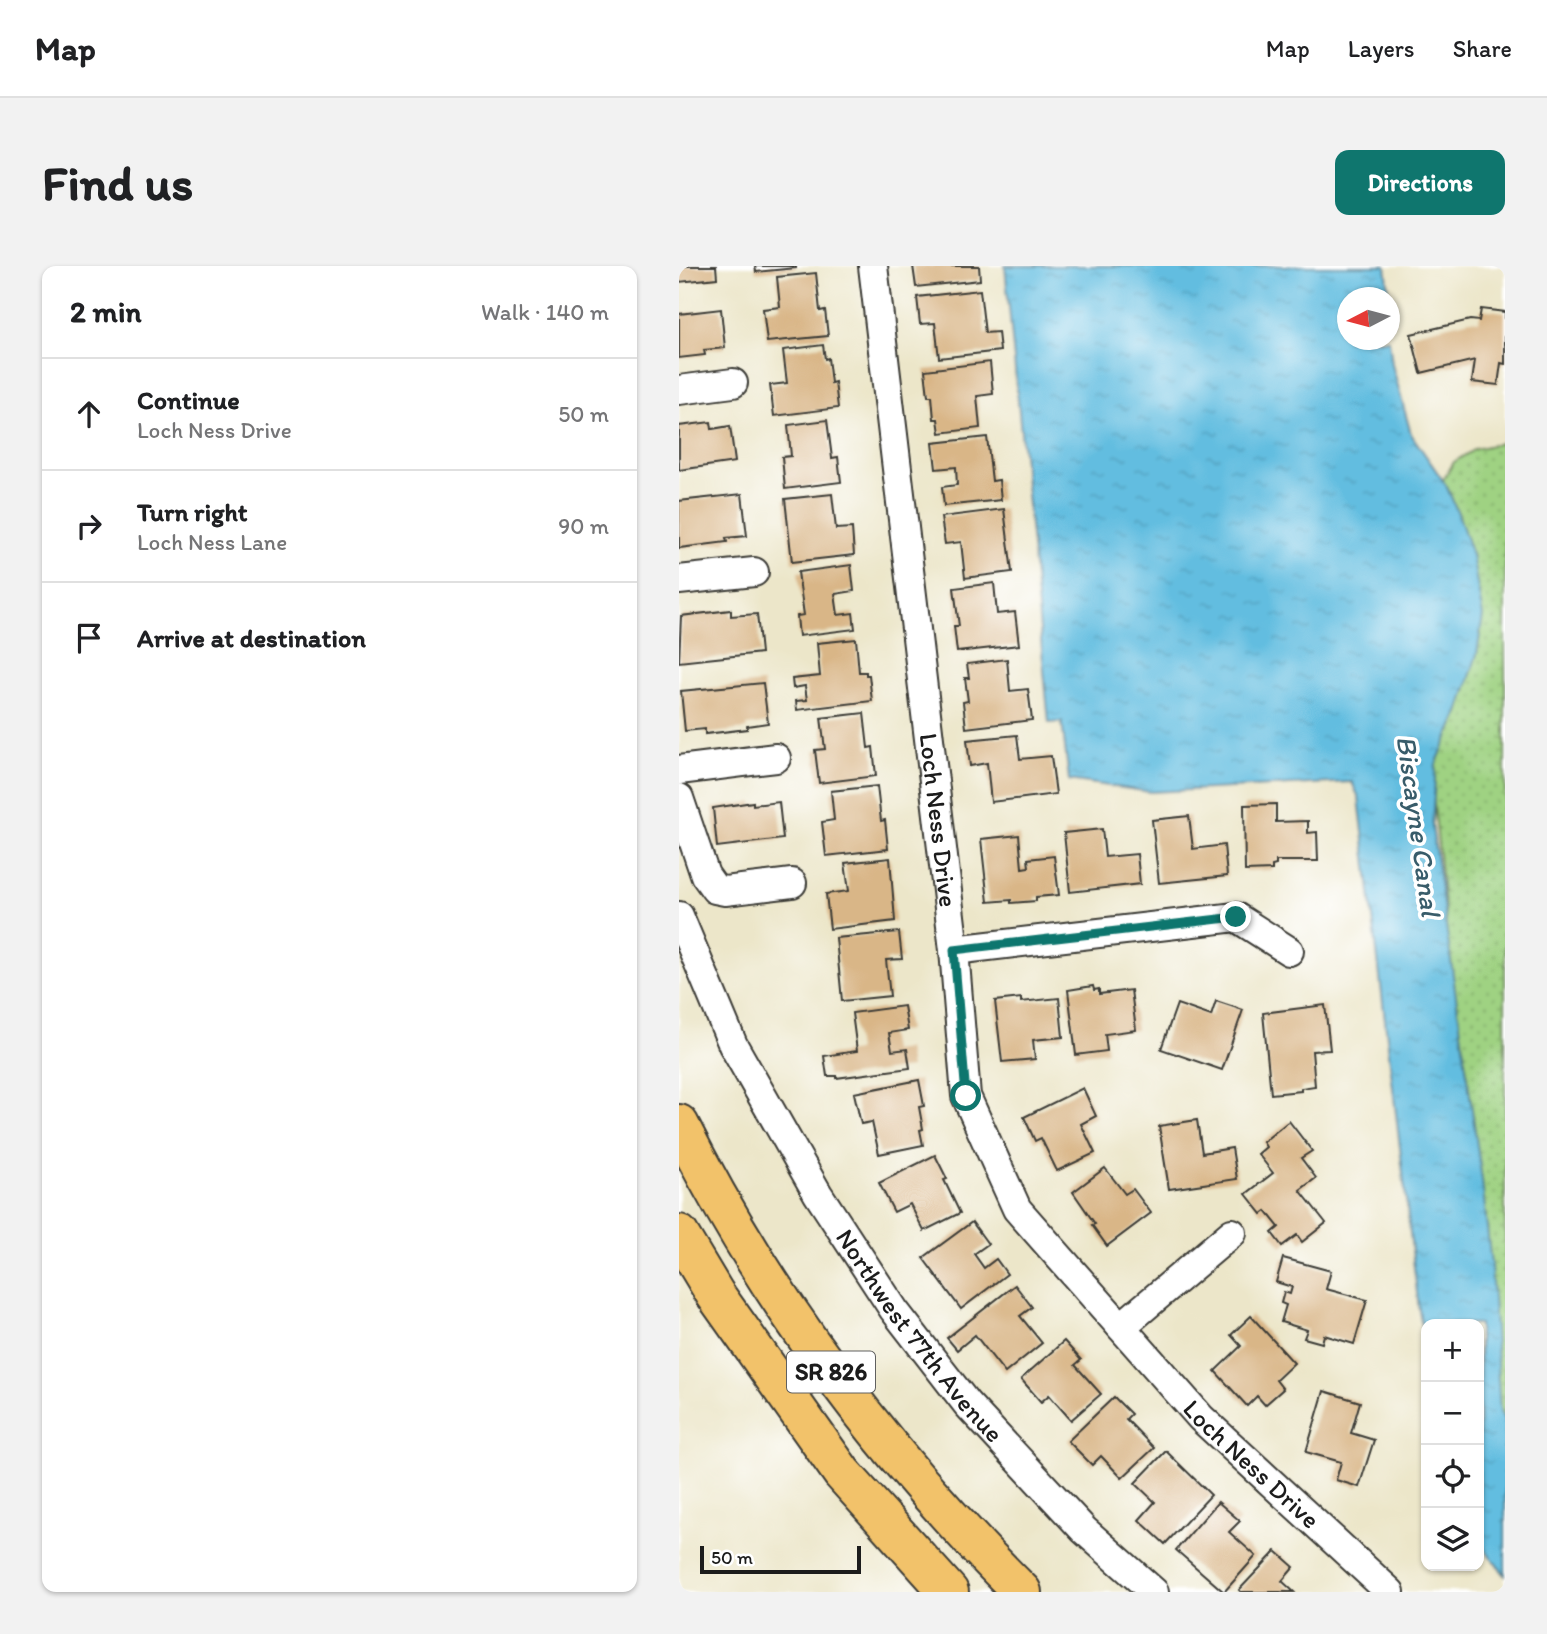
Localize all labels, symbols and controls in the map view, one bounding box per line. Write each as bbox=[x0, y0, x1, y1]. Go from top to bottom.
text: Map bbox=[35, 29, 96, 68]
text: Map bbox=[1266, 34, 1310, 63]
text: Layers bbox=[1348, 34, 1415, 63]
text: Share bbox=[1453, 34, 1512, 63]
button: Directions bbox=[1335, 150, 1505, 215]
text: Find us bbox=[42, 153, 193, 212]
north arrow bbox=[1337, 287, 1400, 350]
text: 2 min bbox=[70, 293, 141, 330]
text: Walk · 140 m bbox=[481, 298, 609, 326]
text: Continue bbox=[137, 384, 240, 416]
icon: ahead bbox=[70, 395, 108, 433]
text: 50 m bbox=[558, 400, 609, 428]
text: Loch Ness Drive bbox=[137, 416, 292, 444]
text: Turn right bbox=[137, 496, 248, 528]
icon: right bbox=[70, 507, 108, 545]
text: 90 m bbox=[558, 512, 609, 540]
text: Loch Ness Lane bbox=[137, 528, 287, 556]
icon: arrive bbox=[70, 619, 108, 657]
text: Arrive at destination bbox=[137, 622, 366, 654]
street label: Loch Ness Drive bbox=[912, 731, 965, 909]
water label: Biscayne Canal bbox=[1389, 733, 1449, 921]
route end bbox=[1220, 901, 1251, 932]
route start bbox=[950, 1080, 981, 1111]
street label: Northwest 77th Avenue bbox=[829, 1223, 1010, 1449]
map controls bbox=[1421, 1319, 1484, 1571]
button: + bbox=[1421, 1319, 1484, 1382]
road number: SR 826 bbox=[787, 1352, 875, 1392]
button: − bbox=[1421, 1382, 1484, 1445]
street label: Loch Ness Drive bbox=[1176, 1393, 1326, 1535]
button: locate bbox=[1421, 1445, 1484, 1508]
button: layers bbox=[1421, 1508, 1484, 1571]
scale bar bbox=[700, 1543, 861, 1575]
text: 50 m bbox=[711, 1546, 753, 1569]

